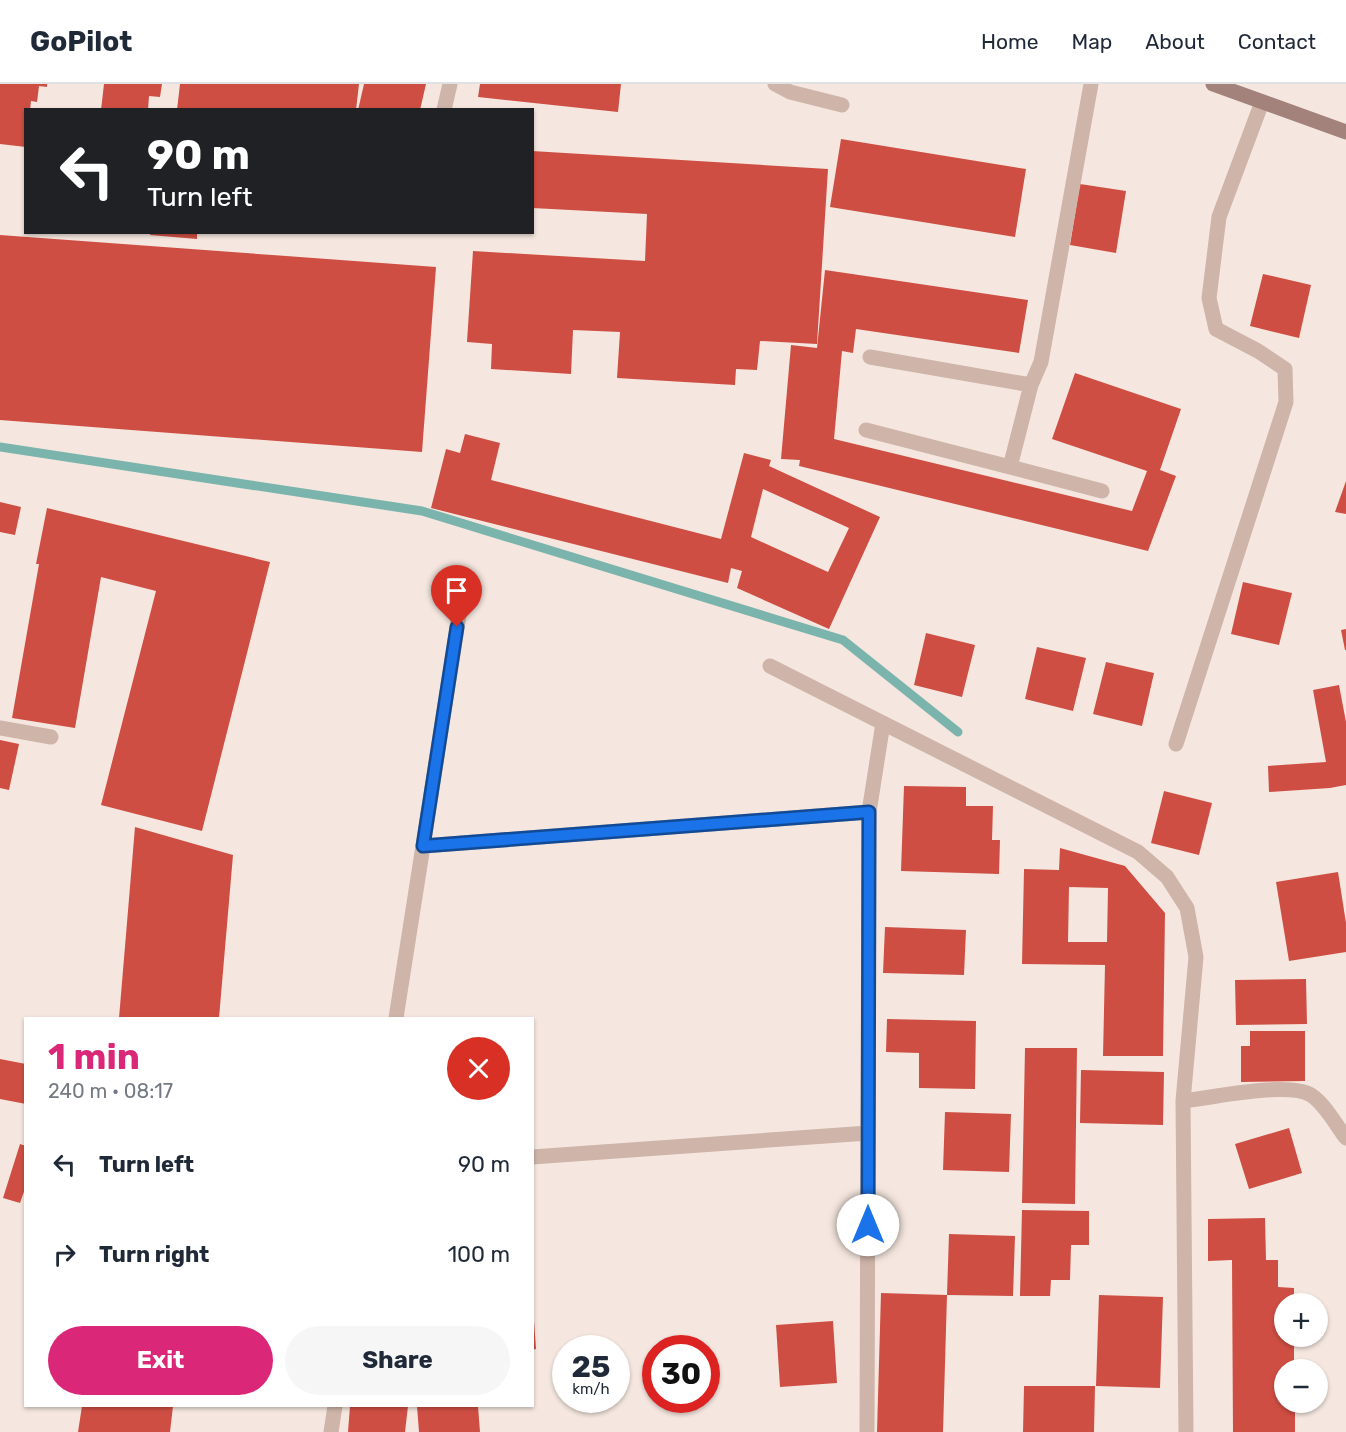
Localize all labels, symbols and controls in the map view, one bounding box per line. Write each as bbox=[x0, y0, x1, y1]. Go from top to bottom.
text: GoPilot bbox=[30, 25, 132, 58]
text: Home bbox=[981, 29, 1038, 54]
text: Map bbox=[1071, 29, 1112, 54]
text: About bbox=[1145, 29, 1205, 54]
text: Contact bbox=[1238, 29, 1316, 54]
text: 90 m bbox=[147, 130, 250, 180]
icon: left bbox=[48, 132, 126, 210]
text: Turn left bbox=[147, 181, 252, 213]
pin bbox=[431, 565, 482, 627]
icon: arrive bbox=[440, 574, 473, 607]
text: 1 min bbox=[48, 1035, 140, 1078]
button: close bbox=[447, 1037, 510, 1100]
text: 240 m · 08:17 bbox=[48, 1079, 173, 1103]
icon: left bbox=[48, 1148, 81, 1181]
text: Turn left bbox=[99, 1151, 194, 1178]
text: 90 m bbox=[458, 1151, 510, 1178]
position arrow bbox=[836, 1193, 900, 1257]
icon: right bbox=[48, 1238, 81, 1271]
text: Turn right bbox=[99, 1241, 209, 1268]
text: 100 m bbox=[448, 1241, 510, 1268]
map controls bbox=[1274, 1293, 1328, 1413]
button: + bbox=[1274, 1293, 1328, 1347]
button: Exit bbox=[48, 1326, 273, 1395]
button: Share bbox=[285, 1326, 510, 1395]
speed limit sign: 30 bbox=[642, 1335, 720, 1413]
text: 25 bbox=[572, 1349, 610, 1385]
button: − bbox=[1274, 1359, 1328, 1413]
text: km/h bbox=[572, 1380, 610, 1398]

